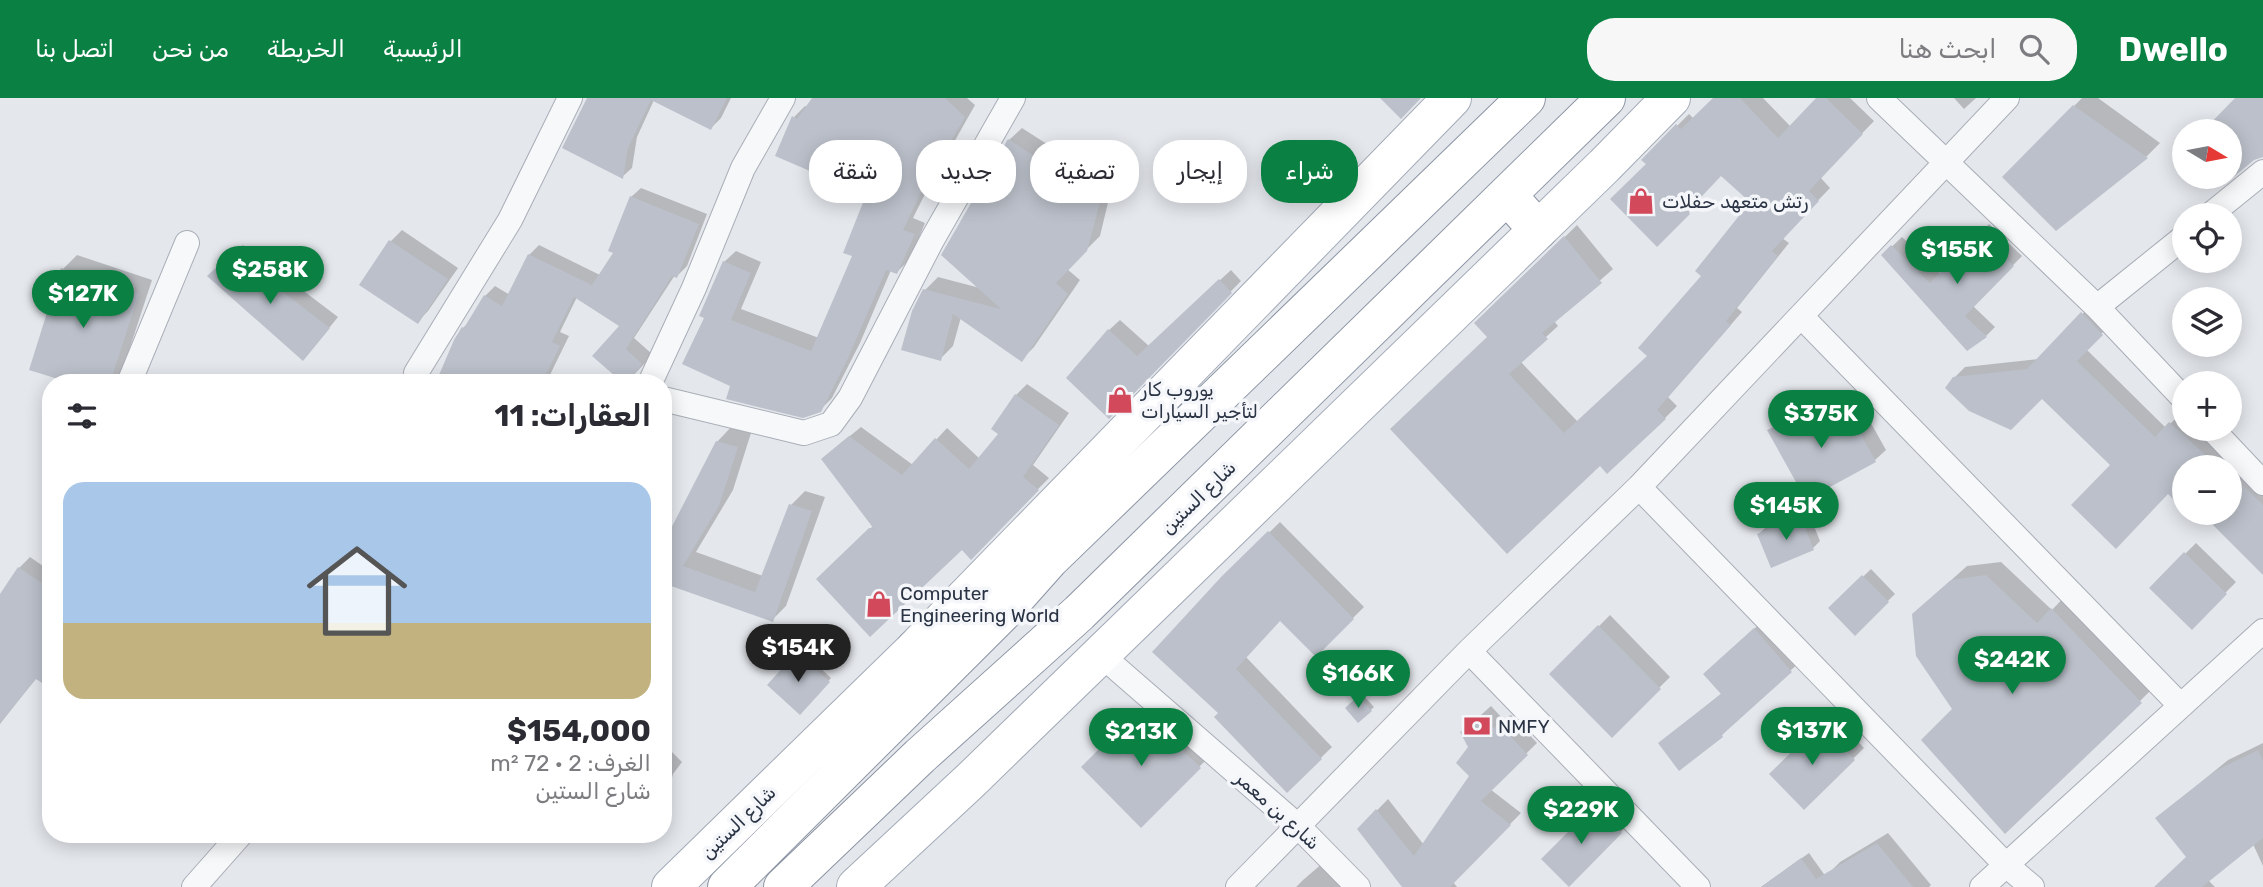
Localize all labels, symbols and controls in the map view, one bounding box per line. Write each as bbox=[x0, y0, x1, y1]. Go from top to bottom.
search box bbox=[1587, 18, 2077, 81]
icon: search bbox=[2015, 30, 2053, 68]
text: Dwello bbox=[2119, 30, 2228, 69]
text: ابحث هنا bbox=[1898, 34, 1997, 65]
text: اتصل بنا bbox=[35, 35, 114, 63]
text: من نحن bbox=[152, 35, 229, 63]
text: الخريطة bbox=[267, 35, 345, 63]
text: الرئيسية bbox=[383, 35, 463, 63]
north arrow bbox=[2172, 119, 2242, 189]
map controls bbox=[2172, 119, 2242, 525]
chip: شقة bbox=[809, 140, 902, 203]
chip: جديد bbox=[916, 140, 1016, 203]
chip: تصفية bbox=[1030, 140, 1139, 203]
chip: إيجار bbox=[1153, 140, 1247, 203]
chip: شراء bbox=[1261, 140, 1358, 203]
shop icon: رتش متعهد حفلات bbox=[1626, 186, 1656, 216]
place label: رتش متعهد حفلات bbox=[1662, 190, 1808, 213]
button: locate bbox=[2172, 203, 2242, 273]
pin: $155K bbox=[1908, 226, 2006, 286]
text: $155K bbox=[1921, 235, 1993, 263]
pin: $258K bbox=[221, 246, 319, 306]
text: $258K bbox=[232, 255, 308, 283]
pin: $127K bbox=[34, 271, 132, 330]
text: $127K bbox=[48, 279, 118, 307]
button: layers bbox=[2172, 287, 2242, 357]
button: + bbox=[2172, 371, 2242, 441]
place label: يوروب كار لتأجير السيارات bbox=[1140, 378, 1258, 423]
shop icon: يوروب كار لتأجير السيارات bbox=[1105, 385, 1135, 415]
pin: $375K bbox=[1772, 390, 1870, 450]
icon: filters bbox=[63, 397, 101, 435]
text: العقارات: 11 bbox=[495, 398, 651, 434]
text: $375K bbox=[1784, 399, 1858, 427]
button: − bbox=[2172, 455, 2242, 525]
street label: شارع الستين bbox=[1156, 456, 1242, 540]
pin: $145K bbox=[1737, 482, 1835, 542]
text: $145K bbox=[1750, 491, 1822, 519]
icon: home bbox=[294, 528, 420, 654]
place label: Computer Engineering World bbox=[900, 582, 1060, 627]
shop icon: Computer Engineering World bbox=[864, 589, 894, 619]
pin: $154K bbox=[749, 624, 847, 684]
text: $154K bbox=[762, 633, 834, 661]
pin: $242K bbox=[1963, 636, 2061, 696]
text: $242K bbox=[1974, 645, 2050, 673]
pin: $166K bbox=[1309, 650, 1407, 710]
text: $166K bbox=[1322, 659, 1394, 687]
pin: $213K bbox=[1092, 708, 1190, 768]
pin: $137K bbox=[1763, 708, 1861, 767]
bank icon: NMFY bbox=[1462, 711, 1492, 741]
text: $154,000 bbox=[507, 713, 651, 749]
place label: NMFY bbox=[1498, 715, 1550, 738]
text: $137K bbox=[1777, 716, 1847, 744]
text: $213K bbox=[1105, 717, 1177, 745]
text: الغرف: 2 · 72 m² bbox=[490, 749, 651, 777]
street label: شارع بن معمر bbox=[1228, 766, 1325, 856]
text: شارع الستين bbox=[535, 777, 651, 805]
street label: شارع الستين bbox=[696, 781, 782, 865]
pin: $229K bbox=[1532, 786, 1630, 846]
text: $229K bbox=[1543, 795, 1619, 823]

